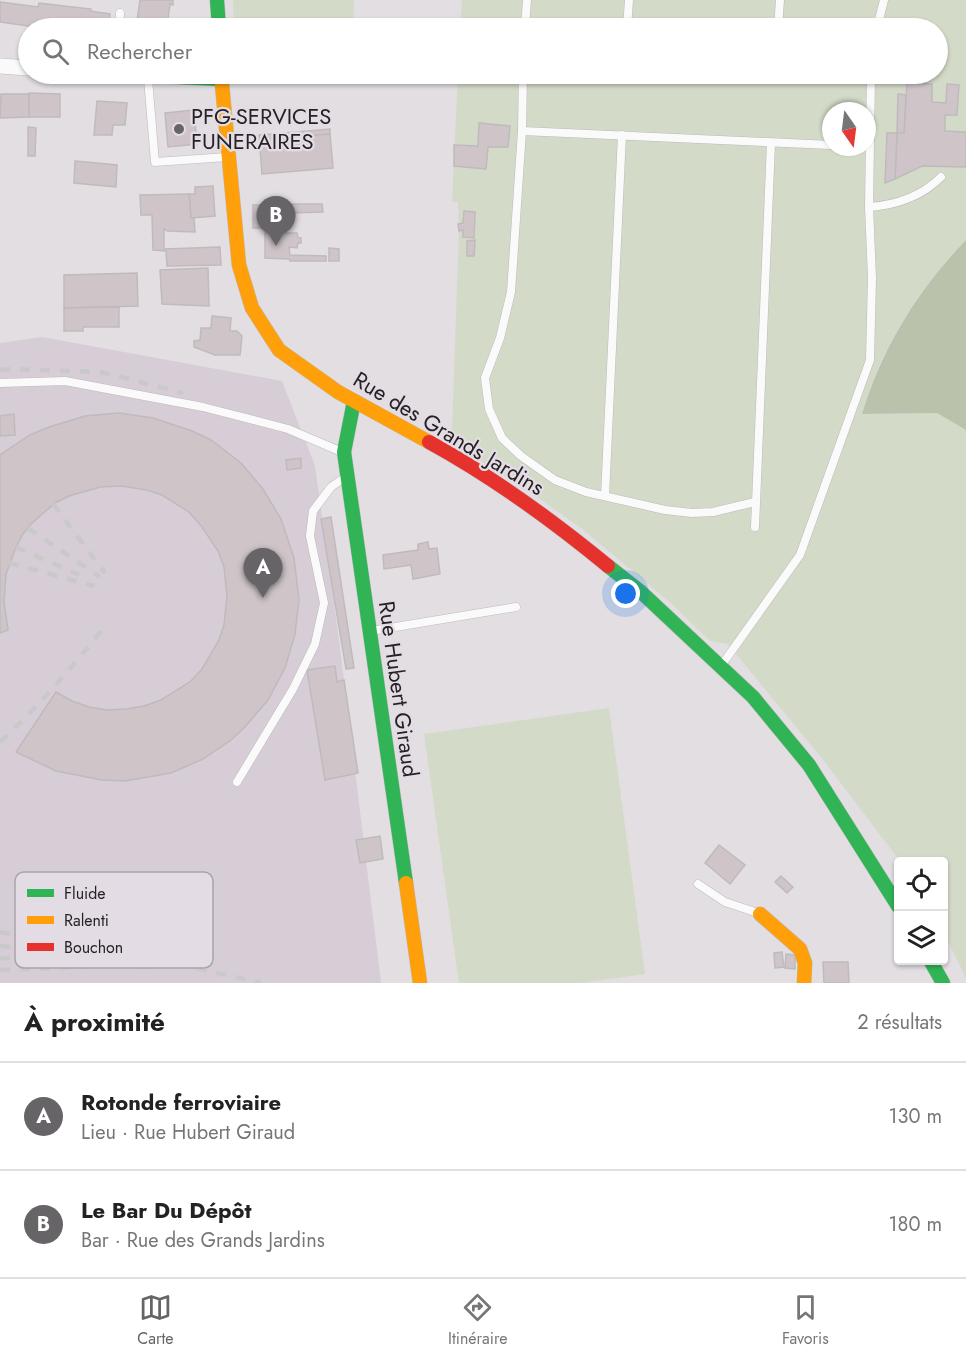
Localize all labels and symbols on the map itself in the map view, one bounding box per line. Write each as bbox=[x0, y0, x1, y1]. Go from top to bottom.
place label: PFG-SERVICES FUNERAIRES bbox=[191, 100, 331, 157]
north arrow bbox=[822, 102, 876, 156]
marker: PFG-SERVICES FUNERAIRES bbox=[172, 122, 186, 136]
pin: B bbox=[256, 196, 296, 246]
street label: Rue des Grands Jardins bbox=[347, 363, 551, 503]
pin: A bbox=[244, 548, 282, 598]
your location bbox=[611, 579, 640, 608]
street label: Rue Hubert Giraud bbox=[371, 599, 427, 779]
legend bbox=[15, 872, 213, 968]
text: Fluide bbox=[64, 882, 106, 905]
text: Ralenti bbox=[64, 909, 109, 932]
text: Bouchon bbox=[64, 936, 123, 959]

